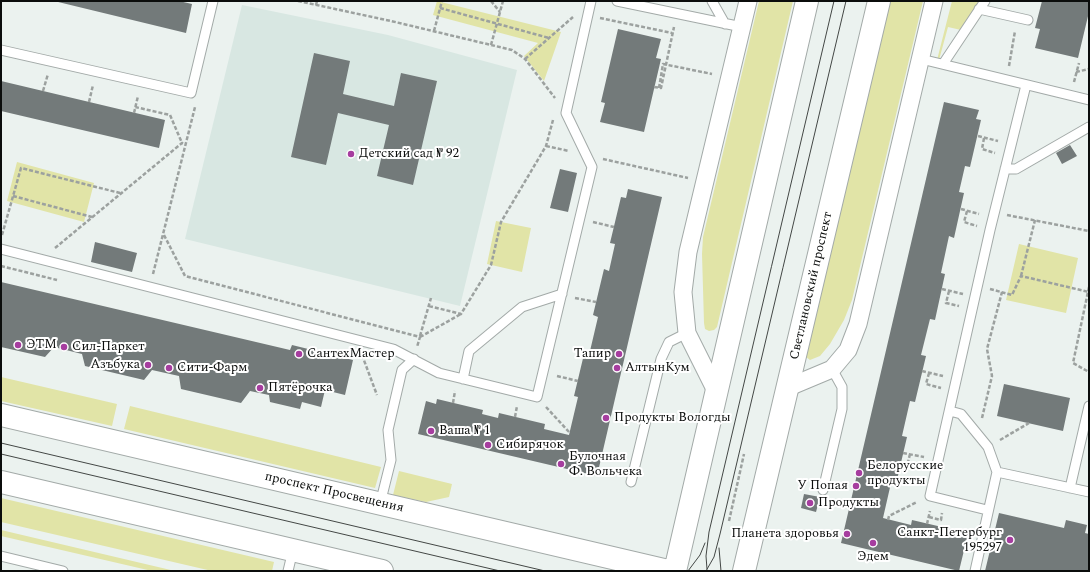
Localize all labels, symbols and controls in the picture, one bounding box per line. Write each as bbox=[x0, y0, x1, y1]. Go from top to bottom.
place label: Детский сад № 92 bbox=[359, 146, 459, 162]
marker: Детский сад № 92 bbox=[346, 149, 356, 159]
street label: Светлановский проспект bbox=[787, 211, 837, 361]
place label: ЭТМ bbox=[26, 337, 57, 353]
place label: Сил-Паркет bbox=[72, 339, 145, 355]
marker: ЭТМ bbox=[13, 340, 23, 350]
marker: Сил-Паркет bbox=[59, 342, 69, 352]
place label: СантехМастер bbox=[307, 346, 395, 362]
place label: Тапир bbox=[574, 346, 611, 362]
marker: СантехМастер bbox=[294, 349, 304, 359]
marker: Тапир bbox=[614, 349, 624, 359]
place label: Азъбука bbox=[90, 357, 140, 373]
marker: Азъбука bbox=[143, 360, 153, 370]
place label: Сити-Фарм bbox=[177, 360, 247, 376]
place label: АлтынКум bbox=[625, 360, 690, 376]
marker: Сити-Фарм bbox=[164, 363, 174, 373]
marker: АлтынКум bbox=[612, 363, 622, 373]
place label: Пятёрочка bbox=[268, 380, 333, 396]
marker: Пятёрочка bbox=[255, 383, 265, 393]
place label: Продукты Вологды bbox=[614, 410, 731, 426]
marker: Продукты Вологды bbox=[601, 413, 611, 423]
place label: Ваша № 1 bbox=[439, 423, 490, 439]
marker: Ваша № 1 bbox=[426, 426, 436, 436]
place label: Сибирячок bbox=[496, 437, 564, 453]
marker: Сибирячок bbox=[483, 440, 493, 450]
place label: Булочная Ф. Вольчека bbox=[569, 449, 642, 480]
place label: Белорусские продукты bbox=[867, 458, 943, 489]
marker: Булочная Ф. Вольчека bbox=[556, 459, 566, 469]
marker: Белорусские продукты bbox=[854, 468, 864, 478]
street label: проспект Просвещения bbox=[263, 469, 405, 517]
place label: У Попая bbox=[797, 478, 848, 494]
marker: У Попая bbox=[851, 481, 861, 491]
place label: Продукты bbox=[818, 495, 879, 511]
marker: Продукты bbox=[805, 498, 815, 508]
place label: Санкт-Петербург 195297 bbox=[897, 525, 1002, 556]
place label: Планета здоровья bbox=[731, 526, 839, 542]
marker: Планета здоровья bbox=[842, 529, 852, 539]
marker: Санкт-Петербург 195297 bbox=[1005, 535, 1015, 545]
marker: Эдем bbox=[868, 538, 878, 548]
place label: Эдем bbox=[857, 549, 889, 565]

